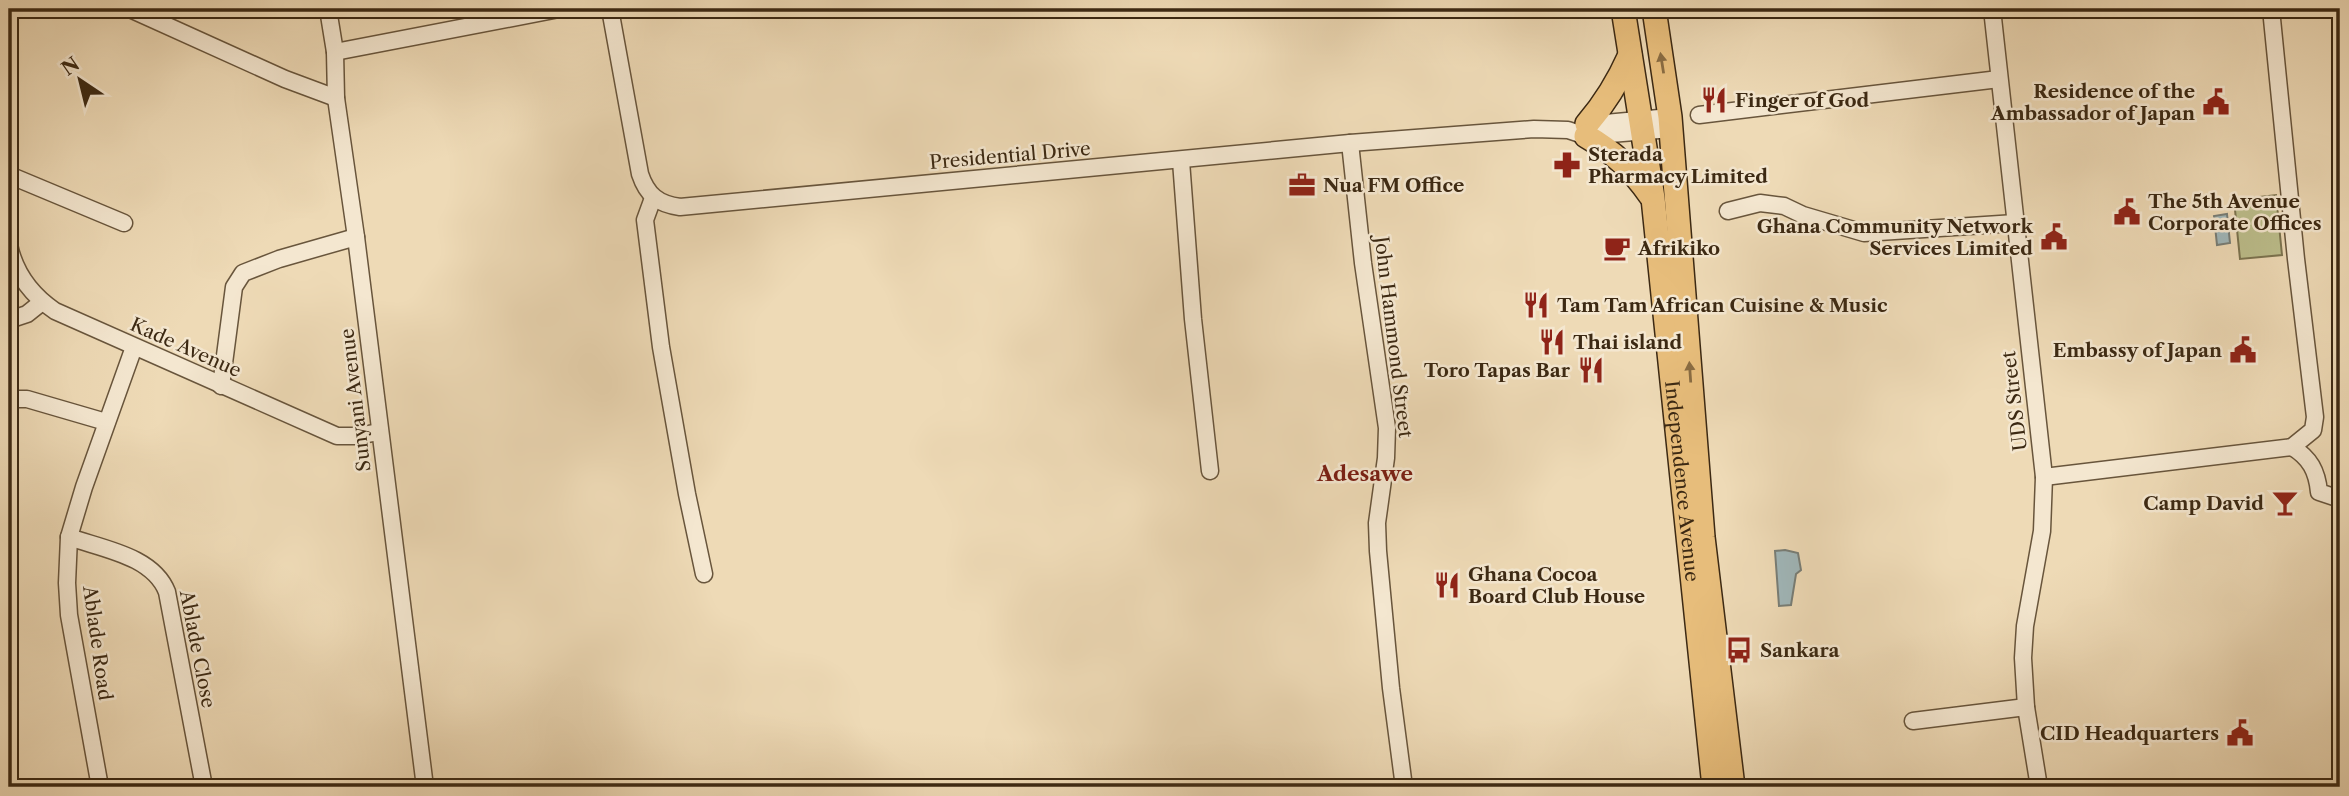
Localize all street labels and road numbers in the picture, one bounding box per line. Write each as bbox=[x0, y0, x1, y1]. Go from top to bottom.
street label: Presidential Drive bbox=[928, 137, 1092, 174]
street label: John Hammond Street bbox=[1369, 232, 1417, 439]
street label: Kade Avenue bbox=[127, 313, 245, 382]
street label: Sunyani Avenue bbox=[335, 327, 376, 473]
street label: UDS Street bbox=[1997, 349, 2032, 452]
street label: Independence Avenue bbox=[1660, 379, 1704, 583]
street label: Ablade Road bbox=[78, 583, 117, 702]
street label: Ablade Close bbox=[175, 587, 220, 710]

